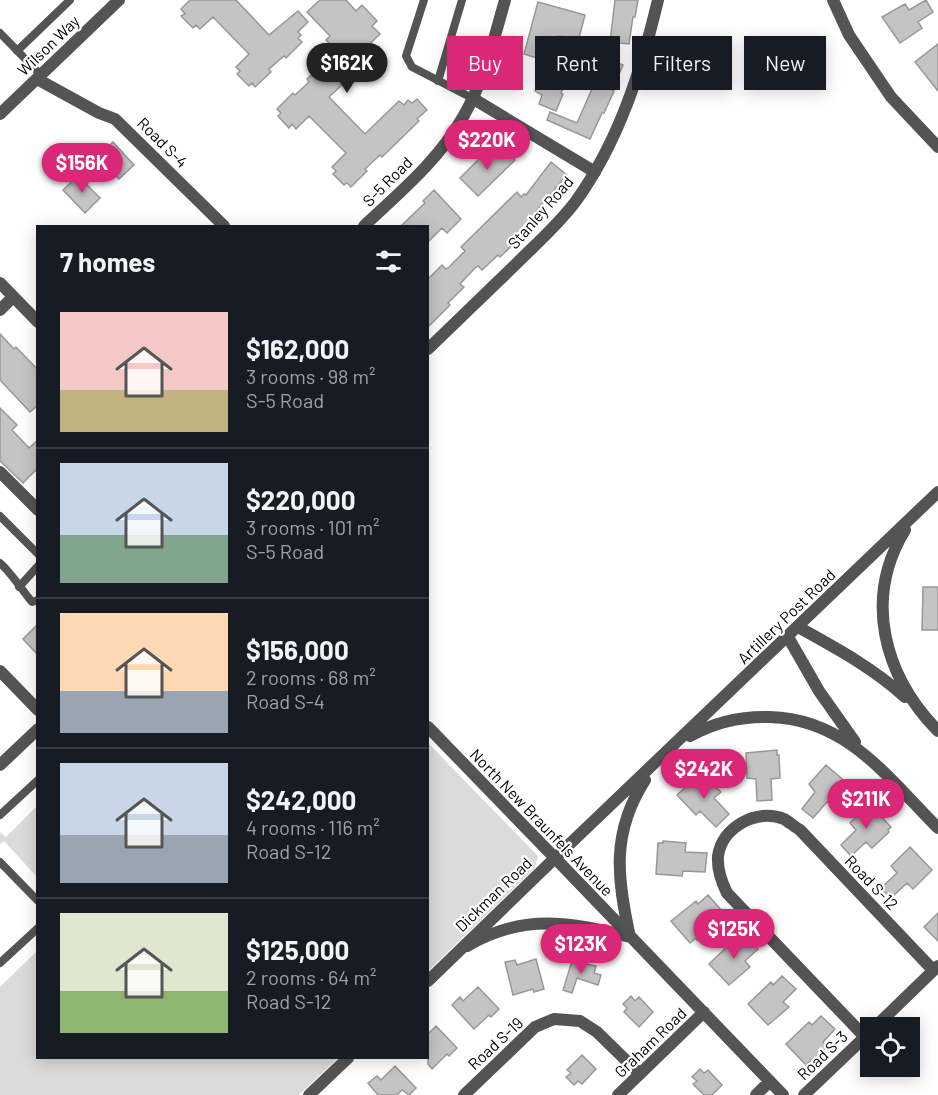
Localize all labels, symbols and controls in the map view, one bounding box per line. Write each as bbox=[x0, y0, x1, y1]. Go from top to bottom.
street label: Wilson Way bbox=[13, 10, 83, 79]
chip: Buy bbox=[447, 36, 523, 90]
chip: Rent bbox=[535, 36, 620, 90]
chip: Filters bbox=[632, 36, 732, 90]
chip: New bbox=[744, 36, 826, 90]
pin: $162K bbox=[305, 43, 389, 94]
text: $162K bbox=[321, 50, 373, 74]
street label: Road S-4 bbox=[134, 113, 192, 171]
pin: $220K bbox=[445, 120, 529, 171]
text: $220K bbox=[458, 127, 516, 151]
pin: $156K bbox=[40, 143, 124, 194]
text: $156K bbox=[56, 150, 108, 174]
street label: S-5 Road bbox=[358, 152, 416, 210]
street label: Stanley Road bbox=[503, 172, 577, 252]
icon: filters bbox=[372, 245, 405, 278]
text: 7 homes bbox=[60, 246, 155, 277]
text: $162,000 bbox=[246, 333, 349, 364]
icon: home bbox=[108, 336, 180, 408]
text: 3 rooms · 98 m² bbox=[246, 364, 376, 388]
text: S-5 Road bbox=[246, 388, 324, 412]
text: $220,000 bbox=[246, 484, 356, 515]
icon: home bbox=[108, 487, 180, 559]
text: 3 rooms · 101 m² bbox=[246, 515, 379, 539]
text: S-5 Road bbox=[246, 539, 324, 563]
street label: Artillery Post Road bbox=[733, 565, 839, 667]
text: $156,000 bbox=[246, 634, 349, 665]
icon: home bbox=[108, 637, 180, 709]
text: 2 rooms · 68 m² bbox=[246, 665, 376, 689]
text: Road S-4 bbox=[246, 689, 325, 713]
street label: North New Braunfels Avenue bbox=[467, 744, 617, 900]
pin: $242K bbox=[662, 749, 746, 800]
text: $242K bbox=[675, 756, 733, 780]
pin: $211K bbox=[824, 779, 908, 830]
text: $242,000 bbox=[246, 784, 356, 815]
text: $211K bbox=[841, 786, 891, 810]
icon: home bbox=[108, 787, 180, 859]
text: 4 rooms · 116 m² bbox=[246, 815, 380, 839]
text: Road S-12 bbox=[246, 839, 332, 863]
street label: Road S-12 bbox=[841, 851, 903, 913]
street label: Dickman Road bbox=[451, 853, 535, 935]
pin: $125K bbox=[692, 909, 776, 960]
text: $125K bbox=[707, 916, 761, 940]
pin: $123K bbox=[539, 924, 623, 975]
text: $123K bbox=[555, 931, 607, 955]
text: $125,000 bbox=[246, 934, 349, 965]
icon: home bbox=[108, 937, 180, 1009]
text: 2 rooms · 64 m² bbox=[246, 965, 376, 989]
text: Road S-12 bbox=[246, 989, 332, 1013]
street label: Graham Road bbox=[610, 1003, 690, 1081]
street label: Road S-19 bbox=[464, 1013, 526, 1073]
map controls bbox=[860, 1017, 920, 1077]
button: locate bbox=[860, 1017, 920, 1077]
street label: Road S-3 bbox=[793, 1026, 851, 1084]

